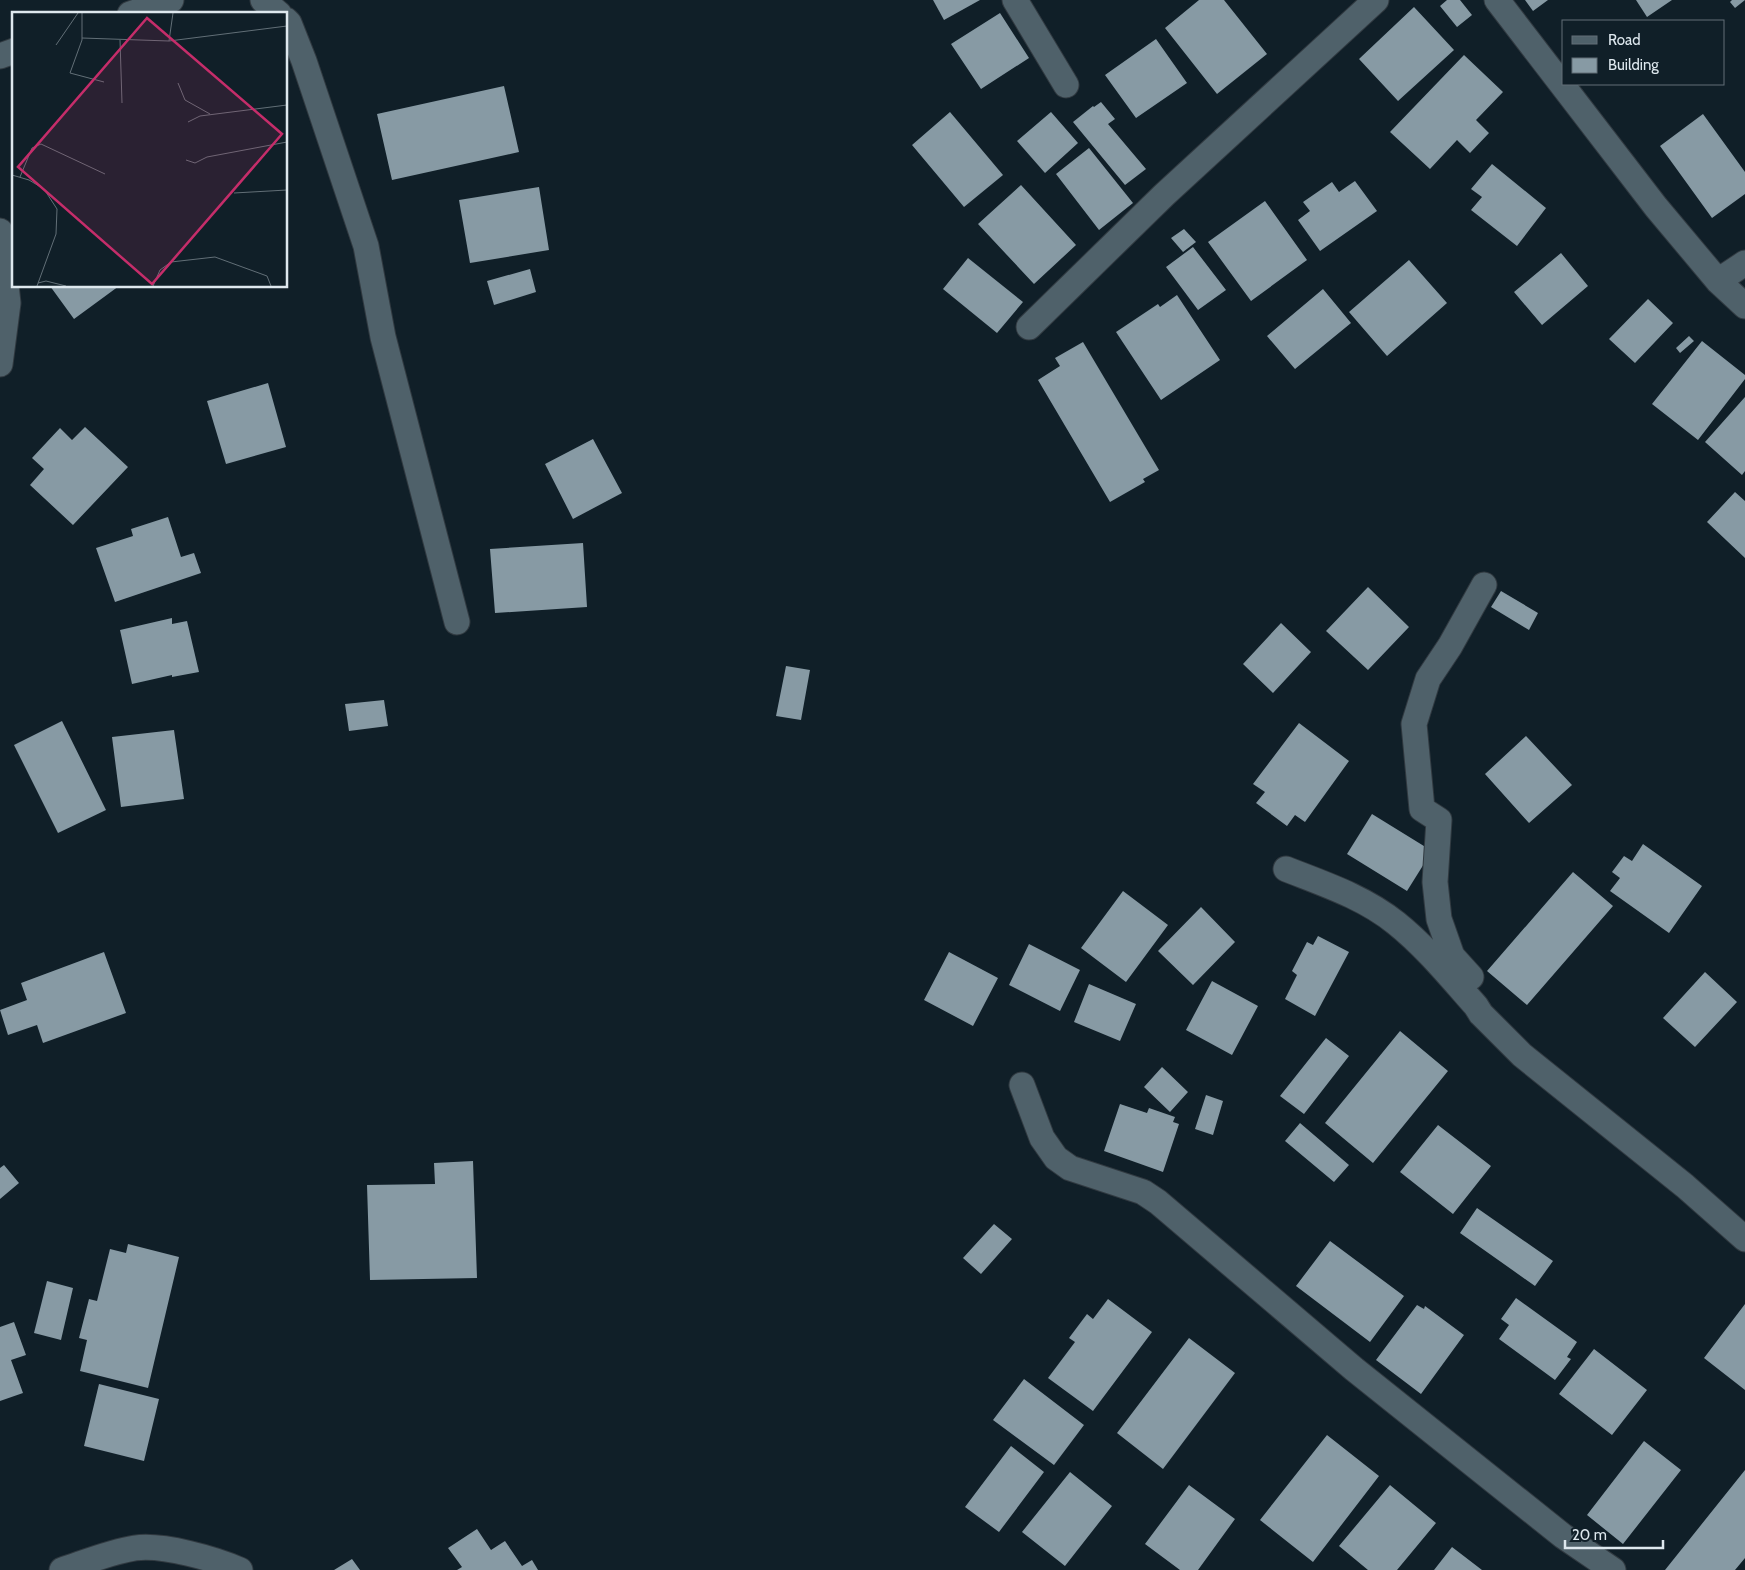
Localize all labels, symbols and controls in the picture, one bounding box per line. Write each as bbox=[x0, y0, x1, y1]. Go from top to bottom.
inset map bbox=[12, 12, 288, 288]
legend bbox=[1562, 20, 1725, 85]
text: Road bbox=[1608, 31, 1641, 49]
text: Building bbox=[1608, 56, 1659, 74]
scale bar bbox=[1565, 1518, 1662, 1550]
text: 20 m bbox=[1572, 1526, 1607, 1544]

